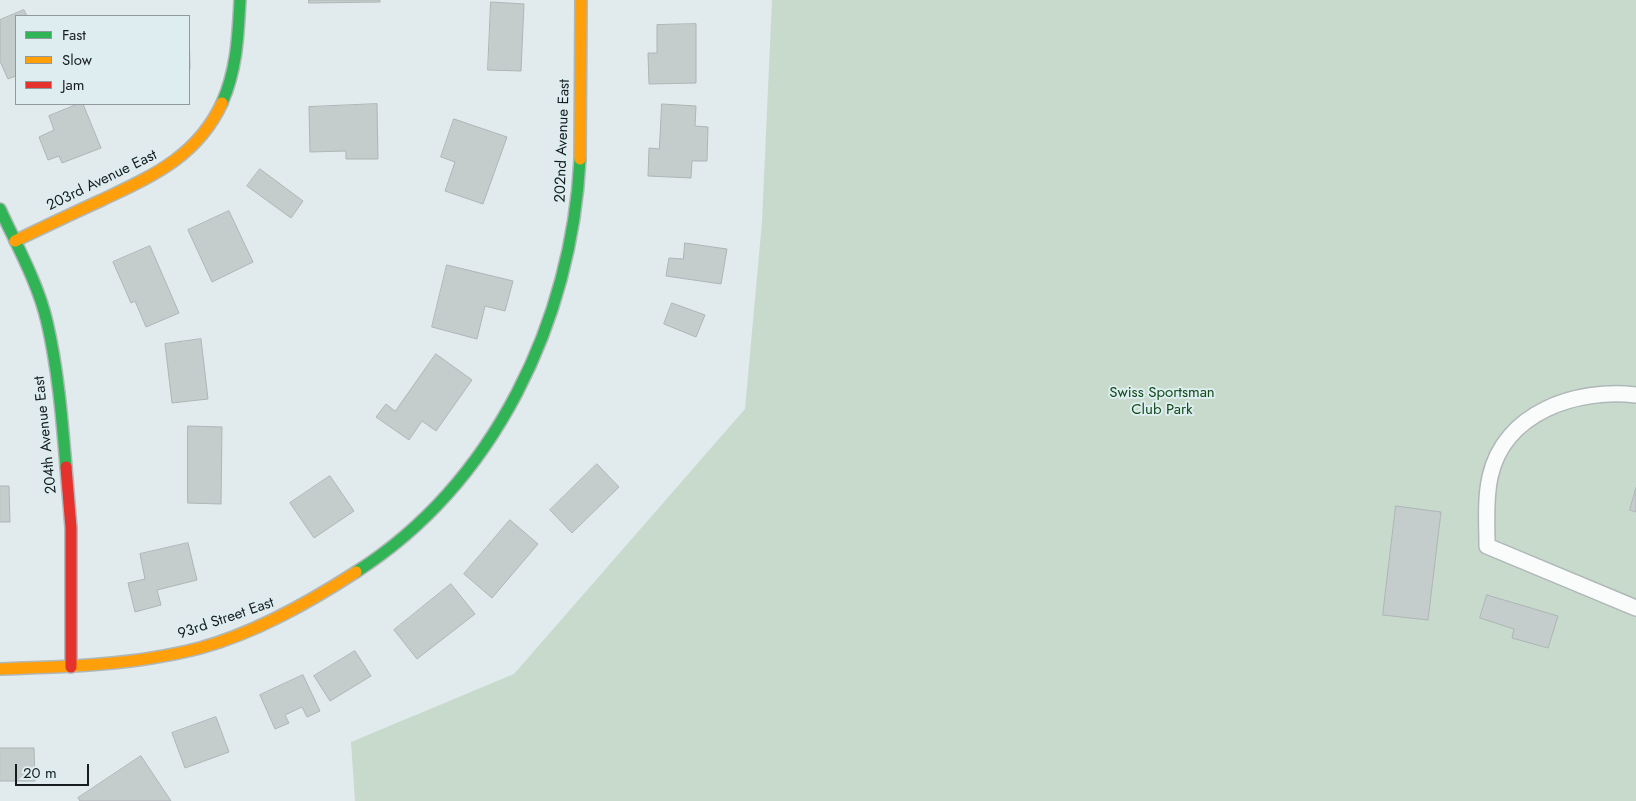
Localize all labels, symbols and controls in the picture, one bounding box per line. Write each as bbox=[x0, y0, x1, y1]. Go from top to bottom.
legend bbox=[15, 15, 190, 105]
text: Fast bbox=[62, 24, 86, 46]
text: Slow bbox=[62, 49, 92, 71]
text: Jam bbox=[62, 74, 85, 96]
street label: 202nd Avenue East bbox=[552, 79, 574, 203]
street label: 203rd Avenue East bbox=[44, 147, 160, 215]
street label: 204th Avenue East bbox=[31, 375, 61, 495]
park label: Swiss Sportsman Club Park bbox=[1109, 384, 1215, 419]
street label: 93rd Street East bbox=[176, 594, 276, 644]
scale bar bbox=[18, 754, 91, 786]
text: 20 m bbox=[23, 762, 57, 784]

